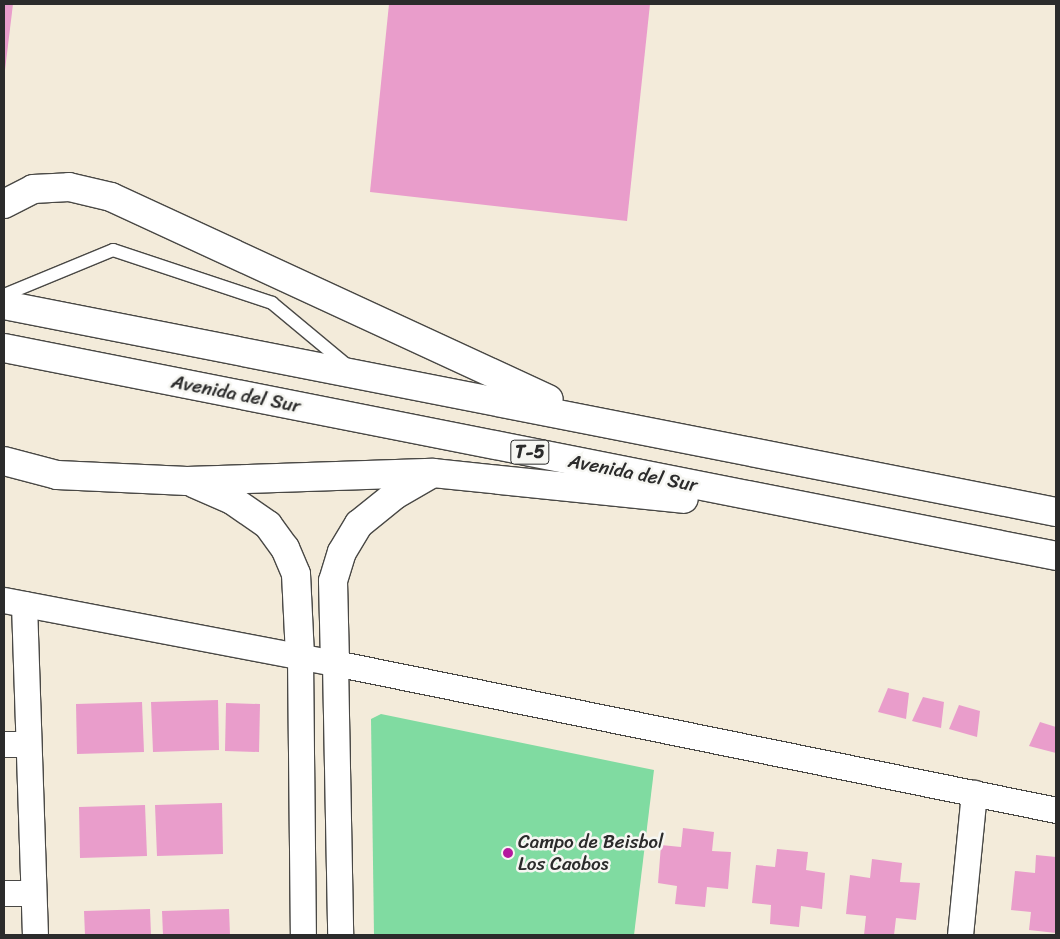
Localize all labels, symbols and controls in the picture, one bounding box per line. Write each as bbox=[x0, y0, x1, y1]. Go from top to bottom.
street label: Avenida del Sur bbox=[169, 370, 303, 418]
road number: T-5 bbox=[510, 437, 550, 468]
street label: Avenida del Sur bbox=[566, 449, 700, 497]
place label: Campo de Beisbol Los Caobos bbox=[518, 831, 664, 875]
marker: Campo de Beisbol Los Caobos bbox=[502, 847, 514, 859]

